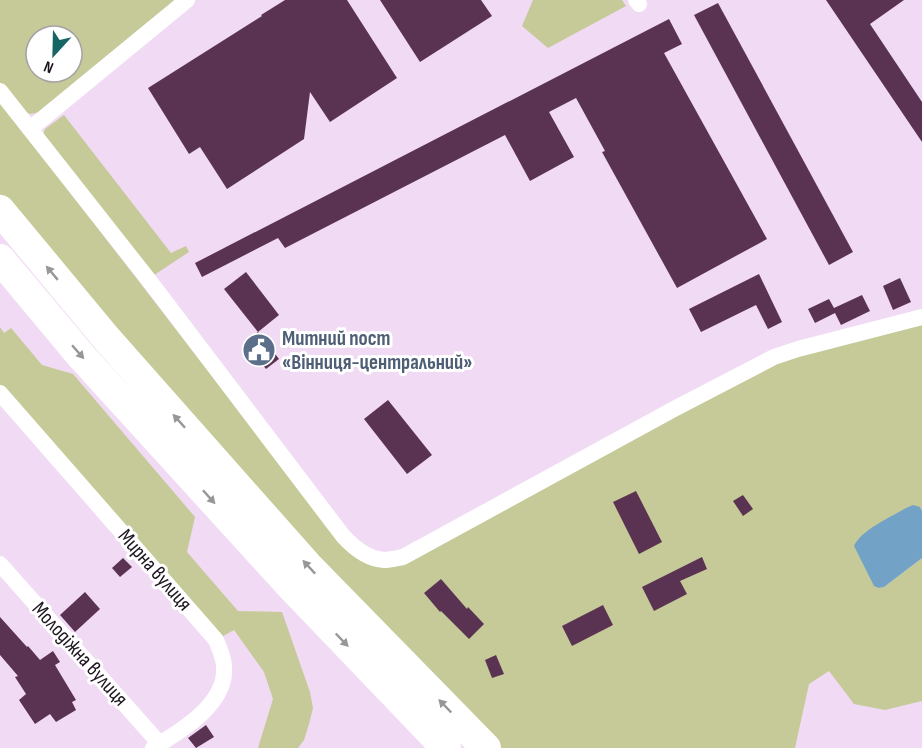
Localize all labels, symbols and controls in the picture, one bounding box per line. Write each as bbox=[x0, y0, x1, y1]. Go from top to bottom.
north arrow bbox=[24, 24, 84, 84]
text: N bbox=[41, 56, 56, 77]
one-way arrow bbox=[46, 266, 59, 281]
place label: Митний пост «Вінниця-центральний» bbox=[282, 326, 472, 375]
public building icon: Митний пост «Вінниця-центральний» bbox=[241, 332, 277, 368]
one-way arrow bbox=[72, 344, 85, 360]
one-way arrow bbox=[173, 414, 186, 429]
one-way arrow bbox=[202, 489, 215, 504]
street label: Мирна вулиця bbox=[113, 524, 197, 616]
one-way arrow bbox=[303, 560, 316, 575]
street label: Молодіжна вулиця bbox=[27, 597, 133, 711]
one-way arrow bbox=[335, 632, 349, 647]
one-way arrow bbox=[439, 700, 453, 714]

